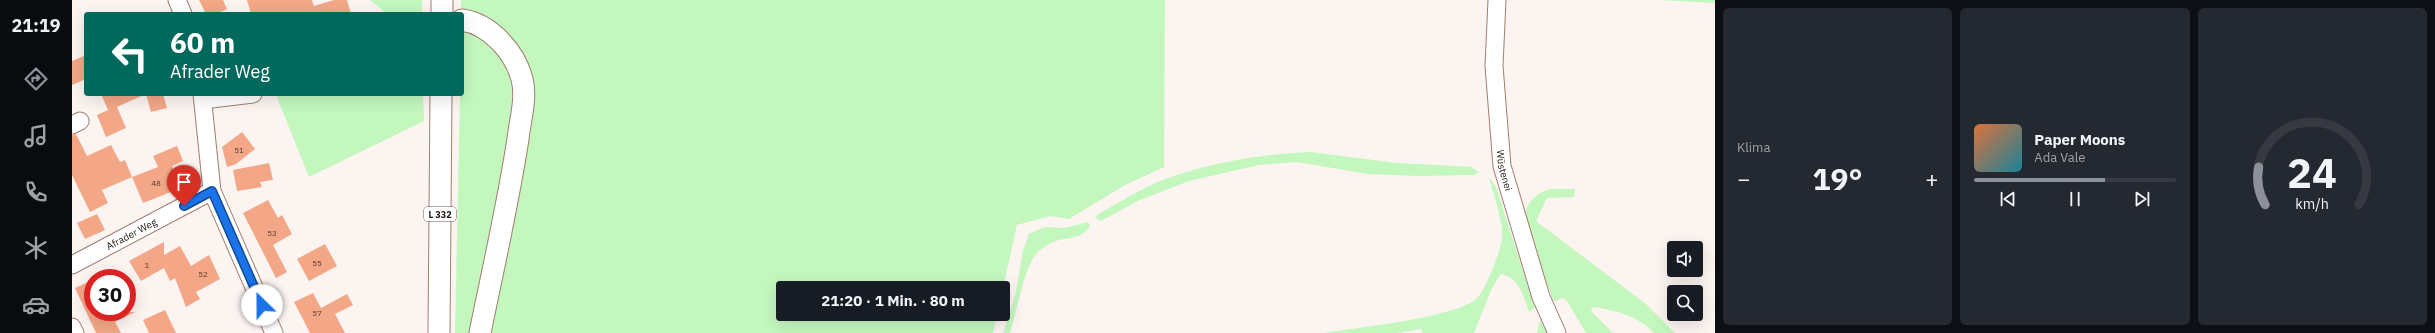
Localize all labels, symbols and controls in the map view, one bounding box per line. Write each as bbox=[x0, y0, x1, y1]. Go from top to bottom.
text: 21:19 bbox=[11, 14, 61, 37]
text: 60 m bbox=[170, 24, 235, 61]
icon: left bbox=[104, 28, 156, 80]
text: Afrader Weg bbox=[170, 60, 270, 83]
icon: directions bbox=[22, 65, 50, 93]
icon: music bbox=[22, 122, 50, 150]
text: Paper Moons bbox=[2034, 130, 2125, 149]
text: Klima bbox=[1737, 139, 1770, 156]
text: 24 bbox=[2287, 144, 2337, 198]
house number: 51 bbox=[234, 145, 244, 155]
street label: Wüstenei bbox=[1494, 149, 1516, 192]
text: Ada Vale bbox=[2034, 149, 2085, 166]
text: 19° bbox=[1813, 159, 1863, 198]
text: − bbox=[1737, 164, 1750, 193]
text: + bbox=[1925, 164, 1938, 193]
pin bbox=[167, 165, 201, 206]
icon: arrive bbox=[173, 171, 195, 193]
icon: phone bbox=[22, 178, 50, 206]
house number: 48 bbox=[151, 178, 161, 188]
icon: previous bbox=[1997, 188, 2019, 210]
icon: pause bbox=[2064, 188, 2086, 210]
icon: next bbox=[2131, 188, 2153, 210]
text: km/h bbox=[2296, 193, 2329, 212]
road number: L 332 bbox=[424, 207, 456, 221]
street label: Afrader Weg bbox=[104, 215, 159, 252]
house number: 53 bbox=[267, 228, 277, 238]
icon: climate bbox=[22, 234, 50, 262]
map controls bbox=[1667, 241, 1703, 321]
button: sound bbox=[1667, 241, 1703, 277]
house number: 55 bbox=[312, 258, 322, 268]
house number: 1 bbox=[145, 260, 150, 270]
speed limit sign: 30 bbox=[84, 269, 136, 321]
house number: 52 bbox=[198, 269, 208, 279]
position arrow bbox=[241, 284, 283, 326]
button: search bbox=[1667, 285, 1703, 321]
icon: car bbox=[22, 291, 50, 319]
text: 21:20 · 1 Min. · 80 m bbox=[821, 291, 965, 310]
house number: 57 bbox=[312, 308, 322, 318]

